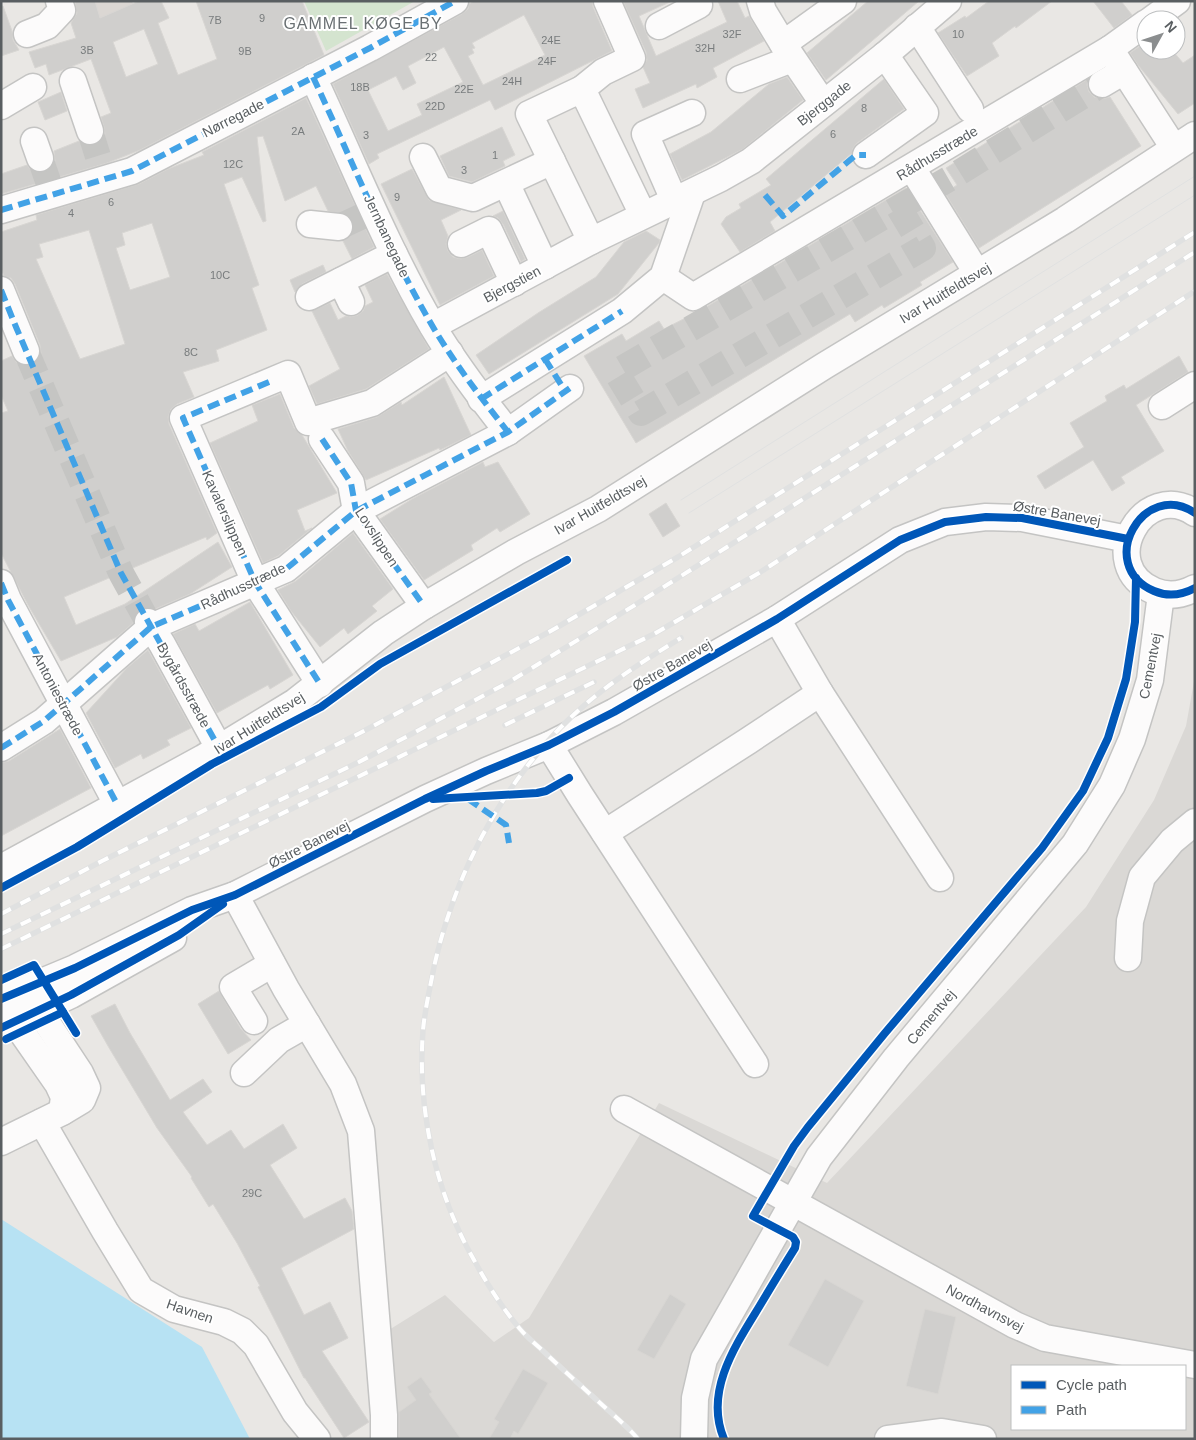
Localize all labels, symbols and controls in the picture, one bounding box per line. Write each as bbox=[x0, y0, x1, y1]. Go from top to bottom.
north arrow bbox=[1136, 10, 1186, 60]
house number: 9 bbox=[259, 12, 265, 24]
house number: 7B bbox=[208, 14, 222, 26]
district label: GAMMEL KØGE BY bbox=[283, 15, 443, 32]
text: N bbox=[1162, 18, 1180, 36]
house number: 32F bbox=[723, 28, 742, 40]
house number: 10 bbox=[952, 28, 964, 40]
house number: 24E bbox=[541, 34, 561, 46]
house number: 32H bbox=[695, 42, 715, 54]
house number: 3B bbox=[80, 44, 94, 56]
house number: 9B bbox=[238, 45, 252, 57]
house number: 22 bbox=[425, 51, 437, 63]
house number: 24F bbox=[538, 55, 557, 67]
house number: 24H bbox=[502, 75, 522, 87]
street label: Bjerggade bbox=[794, 77, 854, 129]
house number: 18B bbox=[350, 81, 370, 93]
house number: 22E bbox=[454, 83, 474, 95]
street label: Nørregade bbox=[200, 96, 267, 140]
house number: 22D bbox=[425, 100, 445, 112]
house number: 8 bbox=[861, 102, 867, 114]
street label: Rådhusstræde bbox=[894, 122, 981, 184]
house number: 2A bbox=[291, 125, 305, 137]
house number: 6 bbox=[830, 128, 836, 140]
house number: 3 bbox=[363, 129, 369, 141]
house number: 1 bbox=[492, 149, 498, 161]
house number: 12C bbox=[223, 158, 243, 170]
house number: 3 bbox=[461, 164, 467, 176]
house number: 9 bbox=[394, 191, 400, 203]
street label: Jernbanegade bbox=[361, 192, 413, 280]
house number: 6 bbox=[108, 196, 114, 208]
house number: 4 bbox=[68, 207, 74, 219]
street label: Ivar Huitfeldtsvej bbox=[897, 259, 993, 327]
street label: Bjergstien bbox=[481, 262, 543, 306]
house number: 10C bbox=[210, 269, 230, 281]
house number: 8C bbox=[184, 346, 198, 358]
street label: Kavalerslippen bbox=[199, 468, 251, 558]
street label: Ivar Huitfeldtsvej bbox=[551, 472, 649, 538]
street label: Østre Banevej bbox=[1012, 497, 1102, 529]
street label: Lovslippen bbox=[352, 505, 402, 569]
street label: Rådhusstræde bbox=[198, 559, 288, 613]
street label: Cementvej bbox=[1136, 632, 1164, 700]
street label: Østre Banevej bbox=[630, 636, 714, 694]
street label: Bygårdsstræde bbox=[154, 640, 214, 731]
street label: Antoniestræde bbox=[30, 650, 87, 738]
street label: Ivar Huitfeldtsvej bbox=[211, 689, 307, 757]
street label: Østre Banevej bbox=[266, 817, 352, 871]
street label: Cementvej bbox=[903, 986, 959, 1048]
house number: 29C bbox=[242, 1187, 262, 1199]
street label: Nordhavnsvej bbox=[943, 1281, 1027, 1335]
street label: Havnen bbox=[165, 1296, 215, 1326]
legend bbox=[1011, 1365, 1186, 1430]
text: Cycle path bbox=[1056, 1376, 1127, 1393]
text: Path bbox=[1056, 1401, 1087, 1418]

